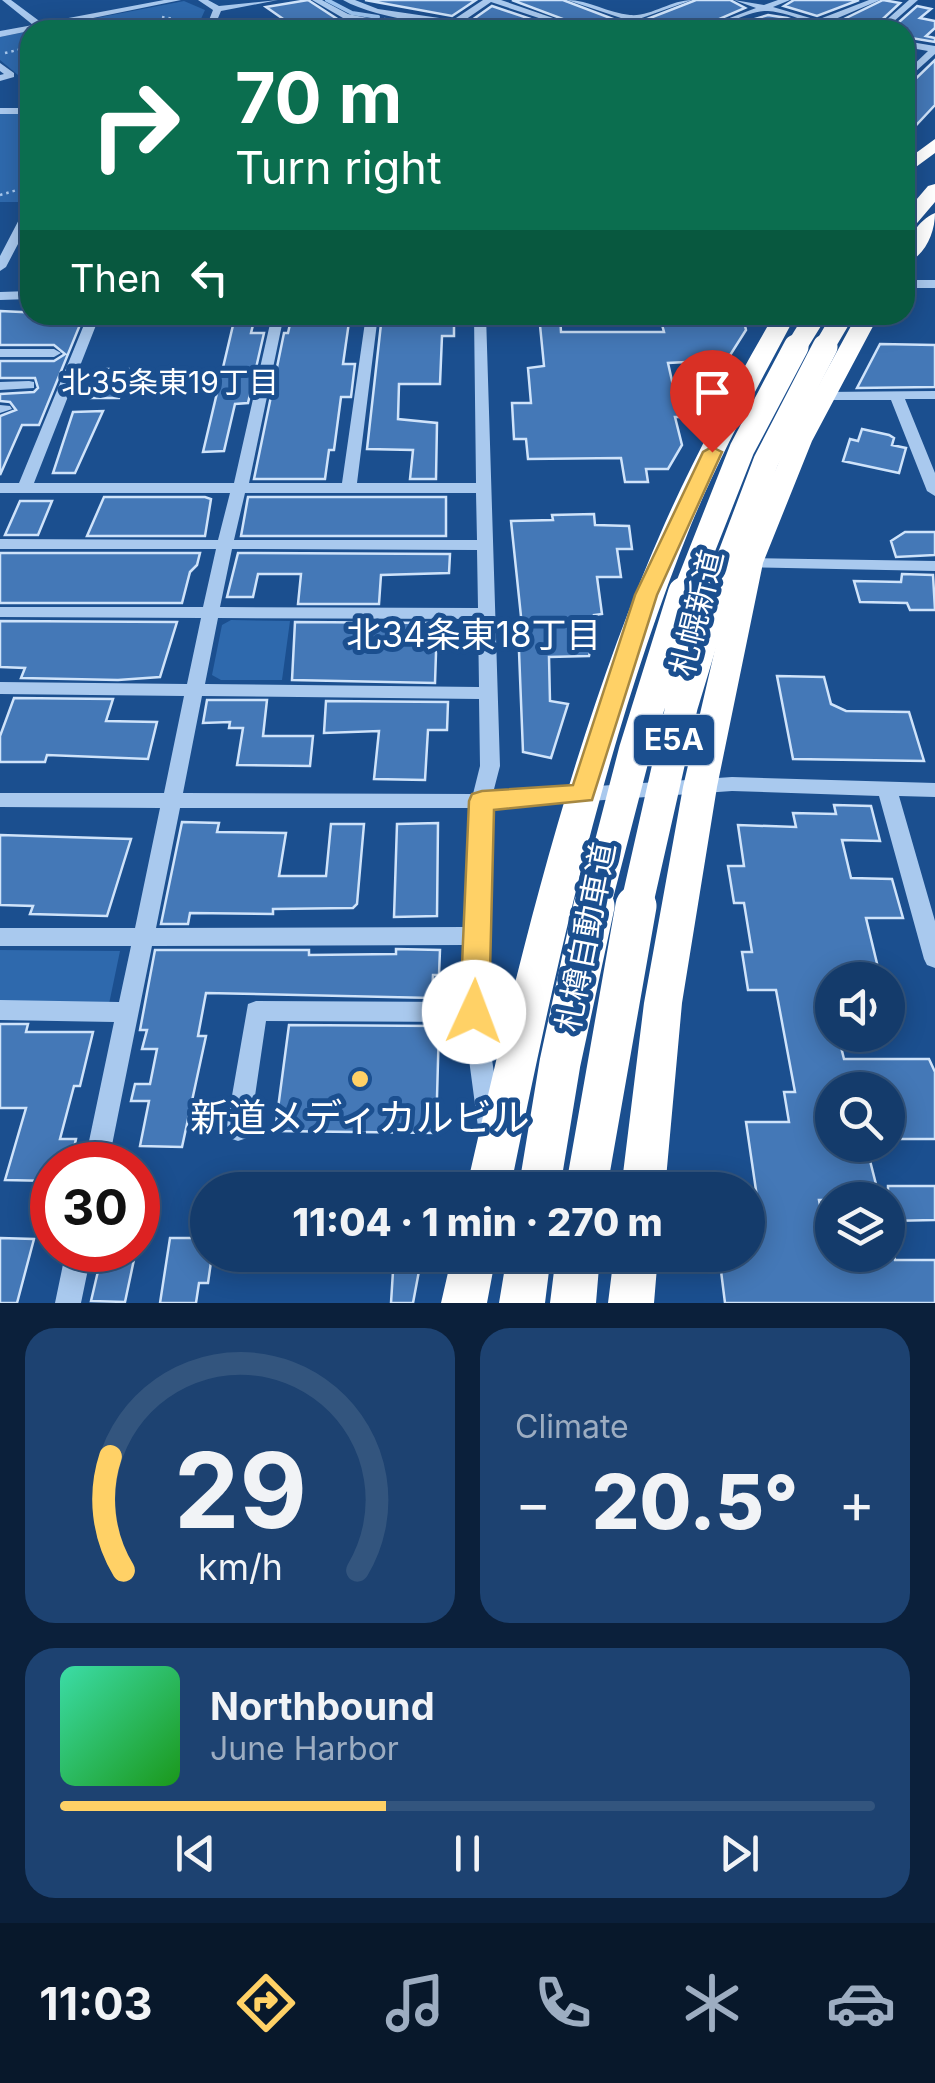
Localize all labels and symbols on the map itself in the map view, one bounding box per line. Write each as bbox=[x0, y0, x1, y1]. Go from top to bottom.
pin bbox=[670, 350, 755, 453]
district label: 北35条東19丁目 bbox=[61, 364, 279, 400]
street label: 札幌新道 bbox=[662, 546, 731, 680]
district label: 北34条東18丁目 bbox=[346, 613, 602, 655]
road number: E5A bbox=[634, 715, 714, 765]
street label: 札樽自動車道 bbox=[548, 839, 623, 1035]
position arrow bbox=[422, 960, 526, 1064]
marker: 新道メディカルビル bbox=[349, 1068, 371, 1090]
place label: 新道メディカルビル bbox=[190, 1094, 530, 1140]
speed limit sign: 30 bbox=[30, 1142, 160, 1272]

